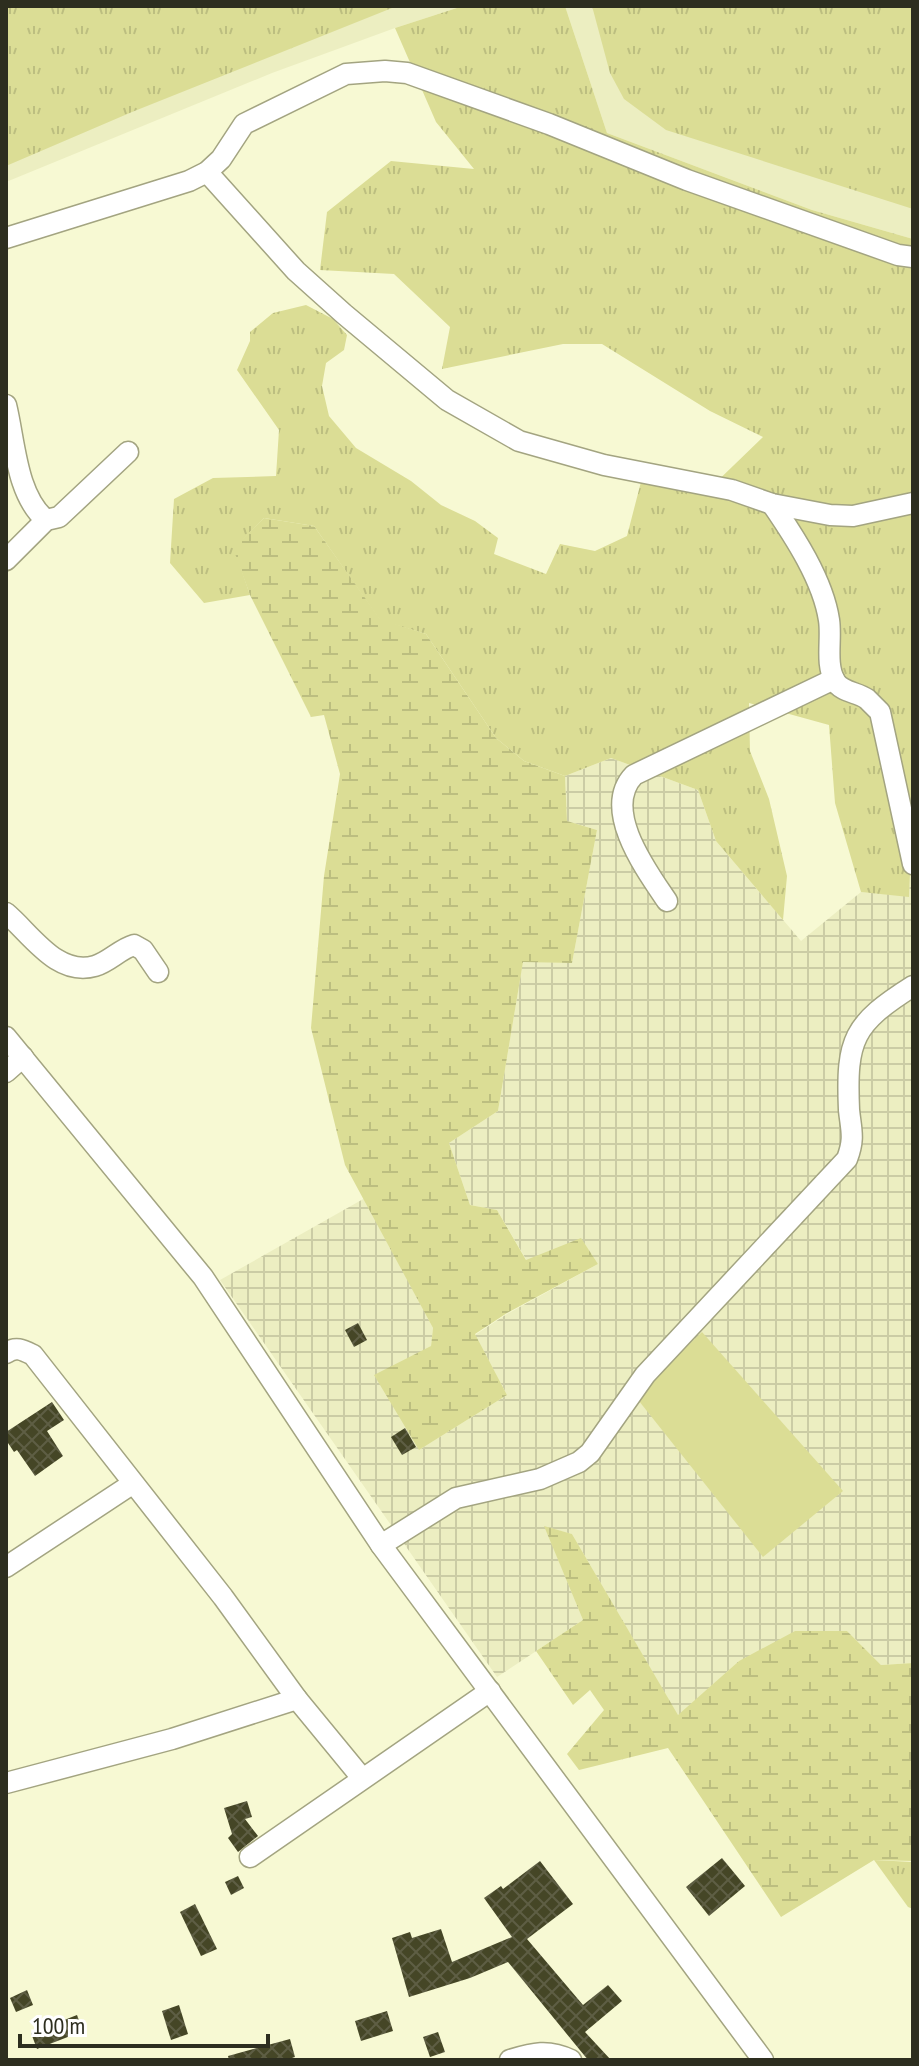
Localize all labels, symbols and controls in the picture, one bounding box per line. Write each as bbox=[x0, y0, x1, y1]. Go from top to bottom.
scale bar bbox=[20, 1998, 268, 2048]
text: 100 m bbox=[32, 2010, 85, 2041]

